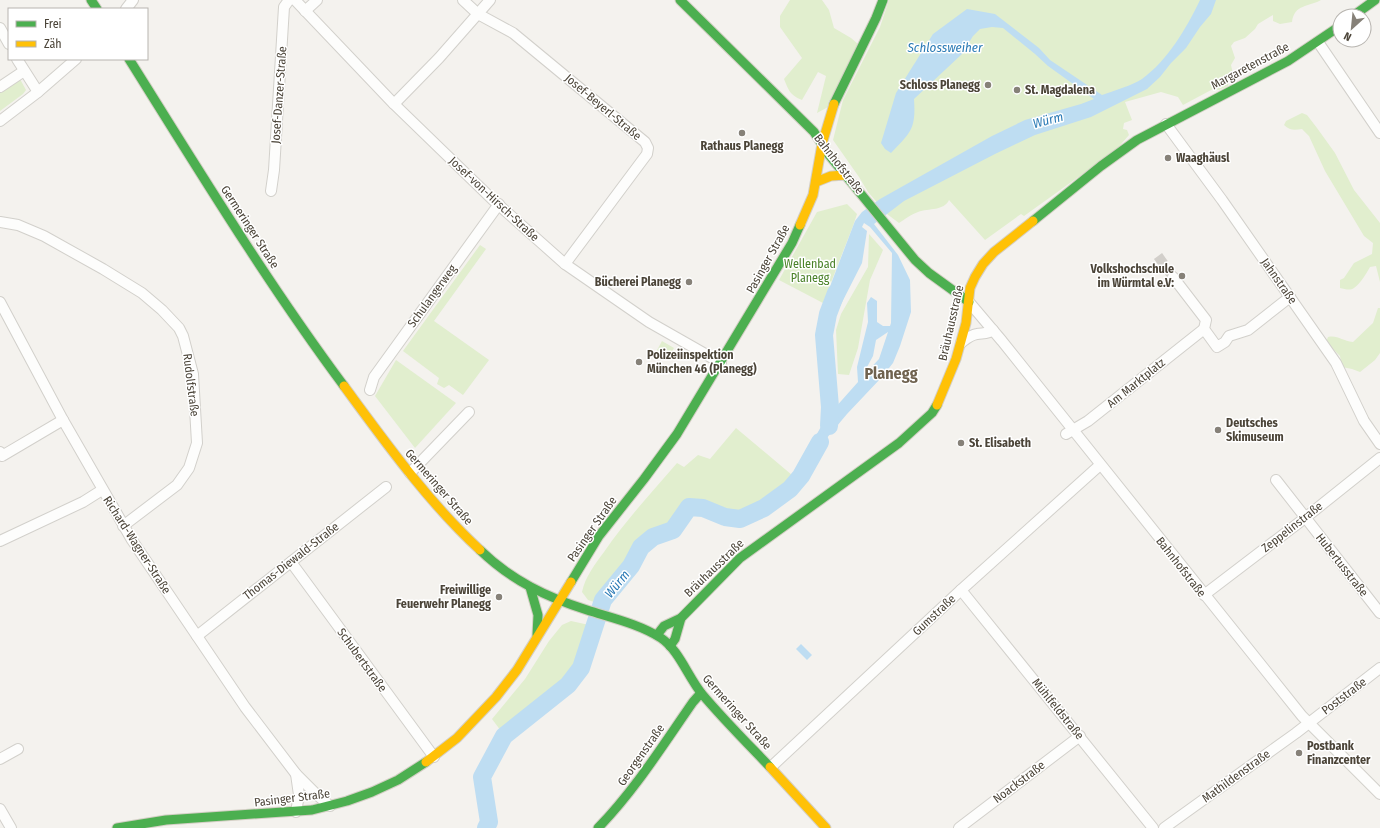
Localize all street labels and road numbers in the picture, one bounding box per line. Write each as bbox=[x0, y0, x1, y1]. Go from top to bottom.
street label: Margaretenstraße bbox=[1208, 39, 1292, 93]
street label: Josef-Danzer-Straße bbox=[269, 46, 289, 144]
street label: Josef-Beyerl-Straße bbox=[562, 71, 644, 143]
street label: Bahnhofstraße bbox=[811, 131, 867, 197]
street label: Josef-von-Hirsch-Straße bbox=[446, 154, 542, 244]
street label: Germeringer Straße bbox=[218, 183, 282, 271]
street label: Pasinger Straße bbox=[743, 222, 793, 296]
street label: Jahnstraße bbox=[1258, 255, 1300, 307]
street label: Schulangerweg bbox=[405, 262, 460, 330]
street label: Bräuhausstraße bbox=[936, 284, 967, 362]
street label: Rudolfstraße bbox=[180, 353, 202, 417]
street label: Am Marktplatz bbox=[1104, 355, 1168, 411]
street label: Germeringer Straße bbox=[402, 446, 476, 528]
street label: Richard-Wagner-Straße bbox=[100, 494, 174, 596]
street label: Pasinger Straße bbox=[564, 494, 620, 564]
street label: Zeppelinstraße bbox=[1259, 499, 1325, 555]
street label: Thomas-Diewald-Straße bbox=[240, 519, 342, 603]
street label: Hubertusstraße bbox=[1313, 531, 1371, 599]
street label: Bahnhofstraße bbox=[1153, 534, 1209, 600]
street label: Bräuhausstraße bbox=[681, 536, 747, 600]
street label: Gumstraße bbox=[910, 592, 958, 638]
street label: Schubertstraße bbox=[334, 625, 390, 695]
street label: Germeringer Straße bbox=[700, 672, 774, 752]
street label: Poststraße bbox=[1319, 675, 1369, 717]
street label: Mühlfeldstraße bbox=[1029, 676, 1087, 742]
street label: Georgenstraße bbox=[615, 721, 667, 788]
street label: Mathildenstraße bbox=[1199, 747, 1273, 805]
street label: Noackstraße bbox=[990, 758, 1048, 806]
street label: Pasinger Straße bbox=[253, 786, 331, 810]

